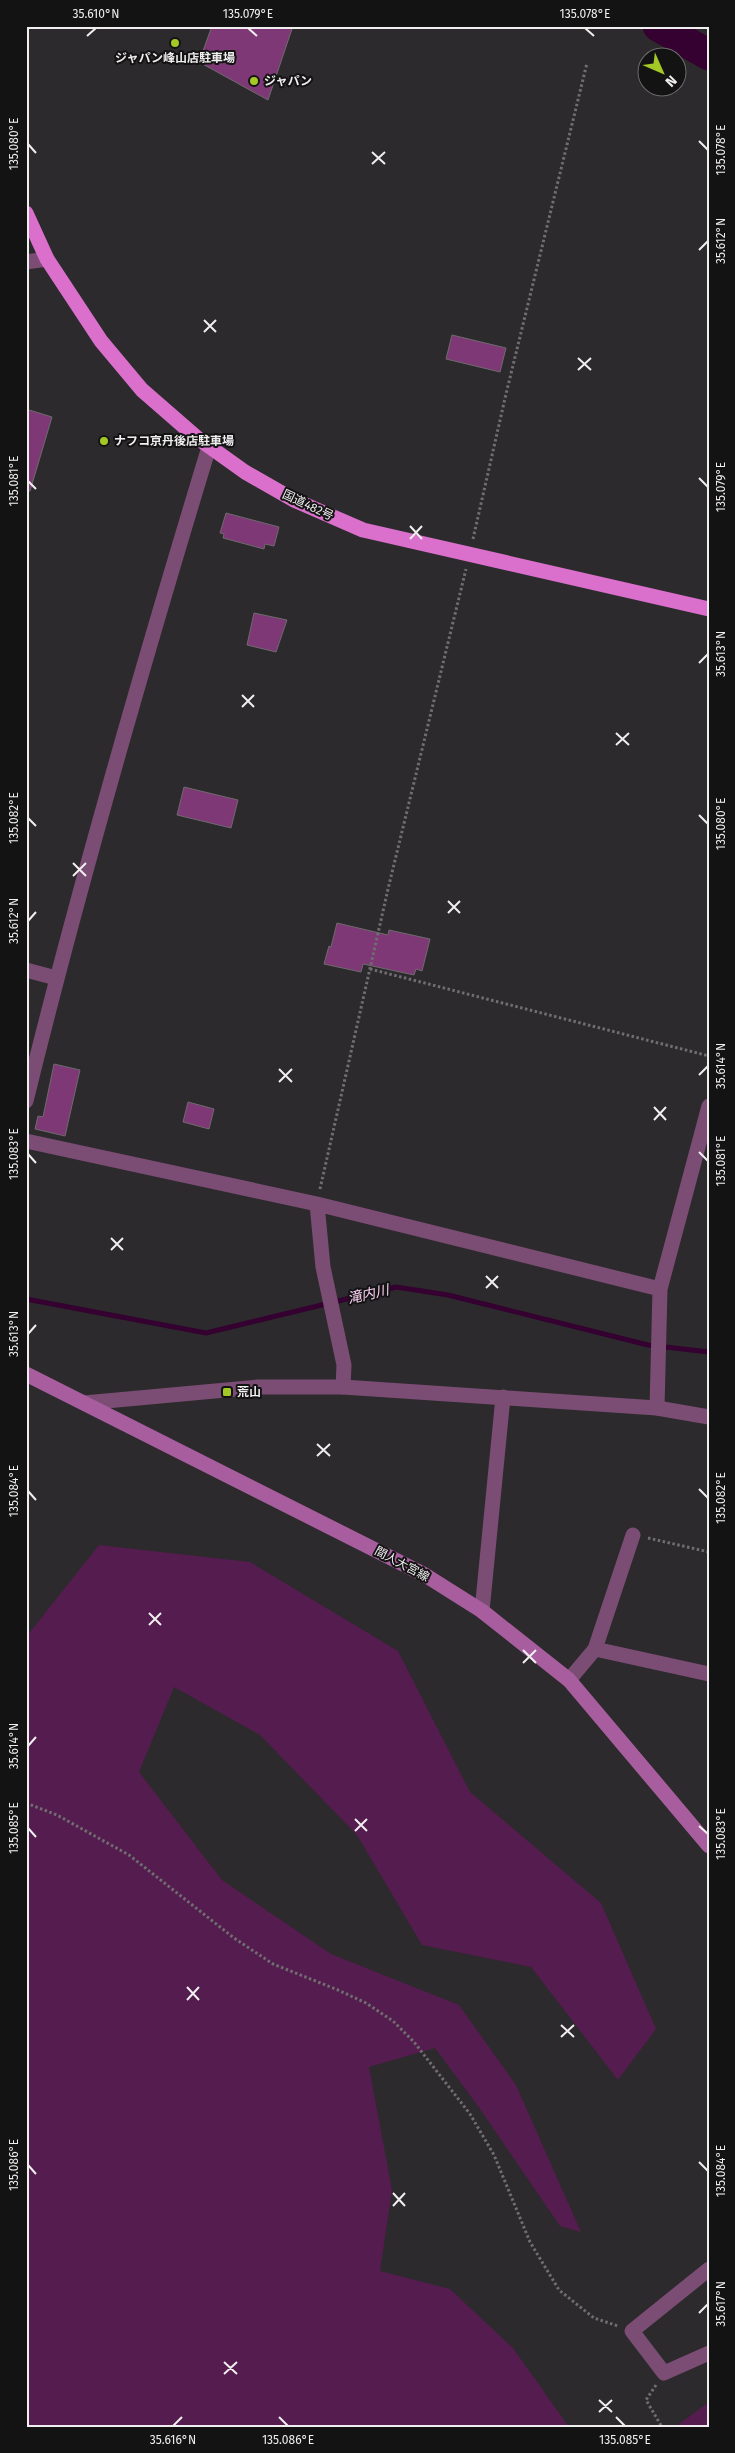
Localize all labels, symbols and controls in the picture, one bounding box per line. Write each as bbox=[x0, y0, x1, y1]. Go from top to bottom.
text: 35.610°N bbox=[73, 7, 119, 21]
text: 135.079°E bbox=[223, 7, 273, 21]
text: 135.078°E bbox=[560, 7, 610, 21]
marker: ジャパン峰山店駐車場 bbox=[169, 37, 181, 49]
north arrow bbox=[638, 48, 688, 98]
place label: ジャパン峰山店駐車場 bbox=[115, 51, 235, 65]
text: N bbox=[662, 72, 680, 90]
place label: ジャパン bbox=[264, 74, 312, 88]
marker: ジャパン bbox=[248, 75, 260, 87]
text: 135.080°E bbox=[7, 118, 21, 170]
text: 135.078°E bbox=[714, 125, 728, 175]
text: 35.612°N bbox=[714, 218, 728, 264]
place label: ナフコ京丹後店駐車場 bbox=[114, 434, 234, 448]
marker: ナフコ京丹後店駐車場 bbox=[98, 435, 110, 447]
text: 135.081°E bbox=[7, 456, 21, 506]
text: 135.079°E bbox=[714, 462, 728, 512]
street label: 国道482号 bbox=[280, 487, 336, 523]
text: 35.613°N bbox=[714, 631, 728, 677]
text: 135.082°E bbox=[7, 792, 21, 844]
text: 135.080°E bbox=[714, 798, 728, 850]
text: 35.612°N bbox=[7, 898, 21, 944]
text: 35.614°N bbox=[714, 1043, 728, 1089]
text: 135.083°E bbox=[7, 1128, 21, 1180]
text: 135.081°E bbox=[714, 1136, 728, 1186]
water label: 滝内川 bbox=[346, 1281, 392, 1307]
text: 35.613°N bbox=[7, 1311, 21, 1357]
place label: 荒山 bbox=[237, 1385, 261, 1399]
marker: 荒山 bbox=[221, 1386, 233, 1398]
text: 135.084°E bbox=[7, 1465, 21, 1517]
text: 135.082°E bbox=[714, 1472, 728, 1524]
street label: 間人大宮線 bbox=[372, 1544, 432, 1584]
text: 35.614°N bbox=[7, 1723, 21, 1769]
text: 135.085°E bbox=[7, 1802, 21, 1854]
text: 135.083°E bbox=[714, 1808, 728, 1860]
text: 135.086°E bbox=[7, 2139, 21, 2191]
text: 135.084°E bbox=[714, 2145, 728, 2197]
text: 35.617°N bbox=[714, 2281, 728, 2327]
text: 35.616°N bbox=[150, 2433, 196, 2447]
text: 135.086°E bbox=[262, 2433, 314, 2447]
text: 135.085°E bbox=[599, 2433, 651, 2447]

